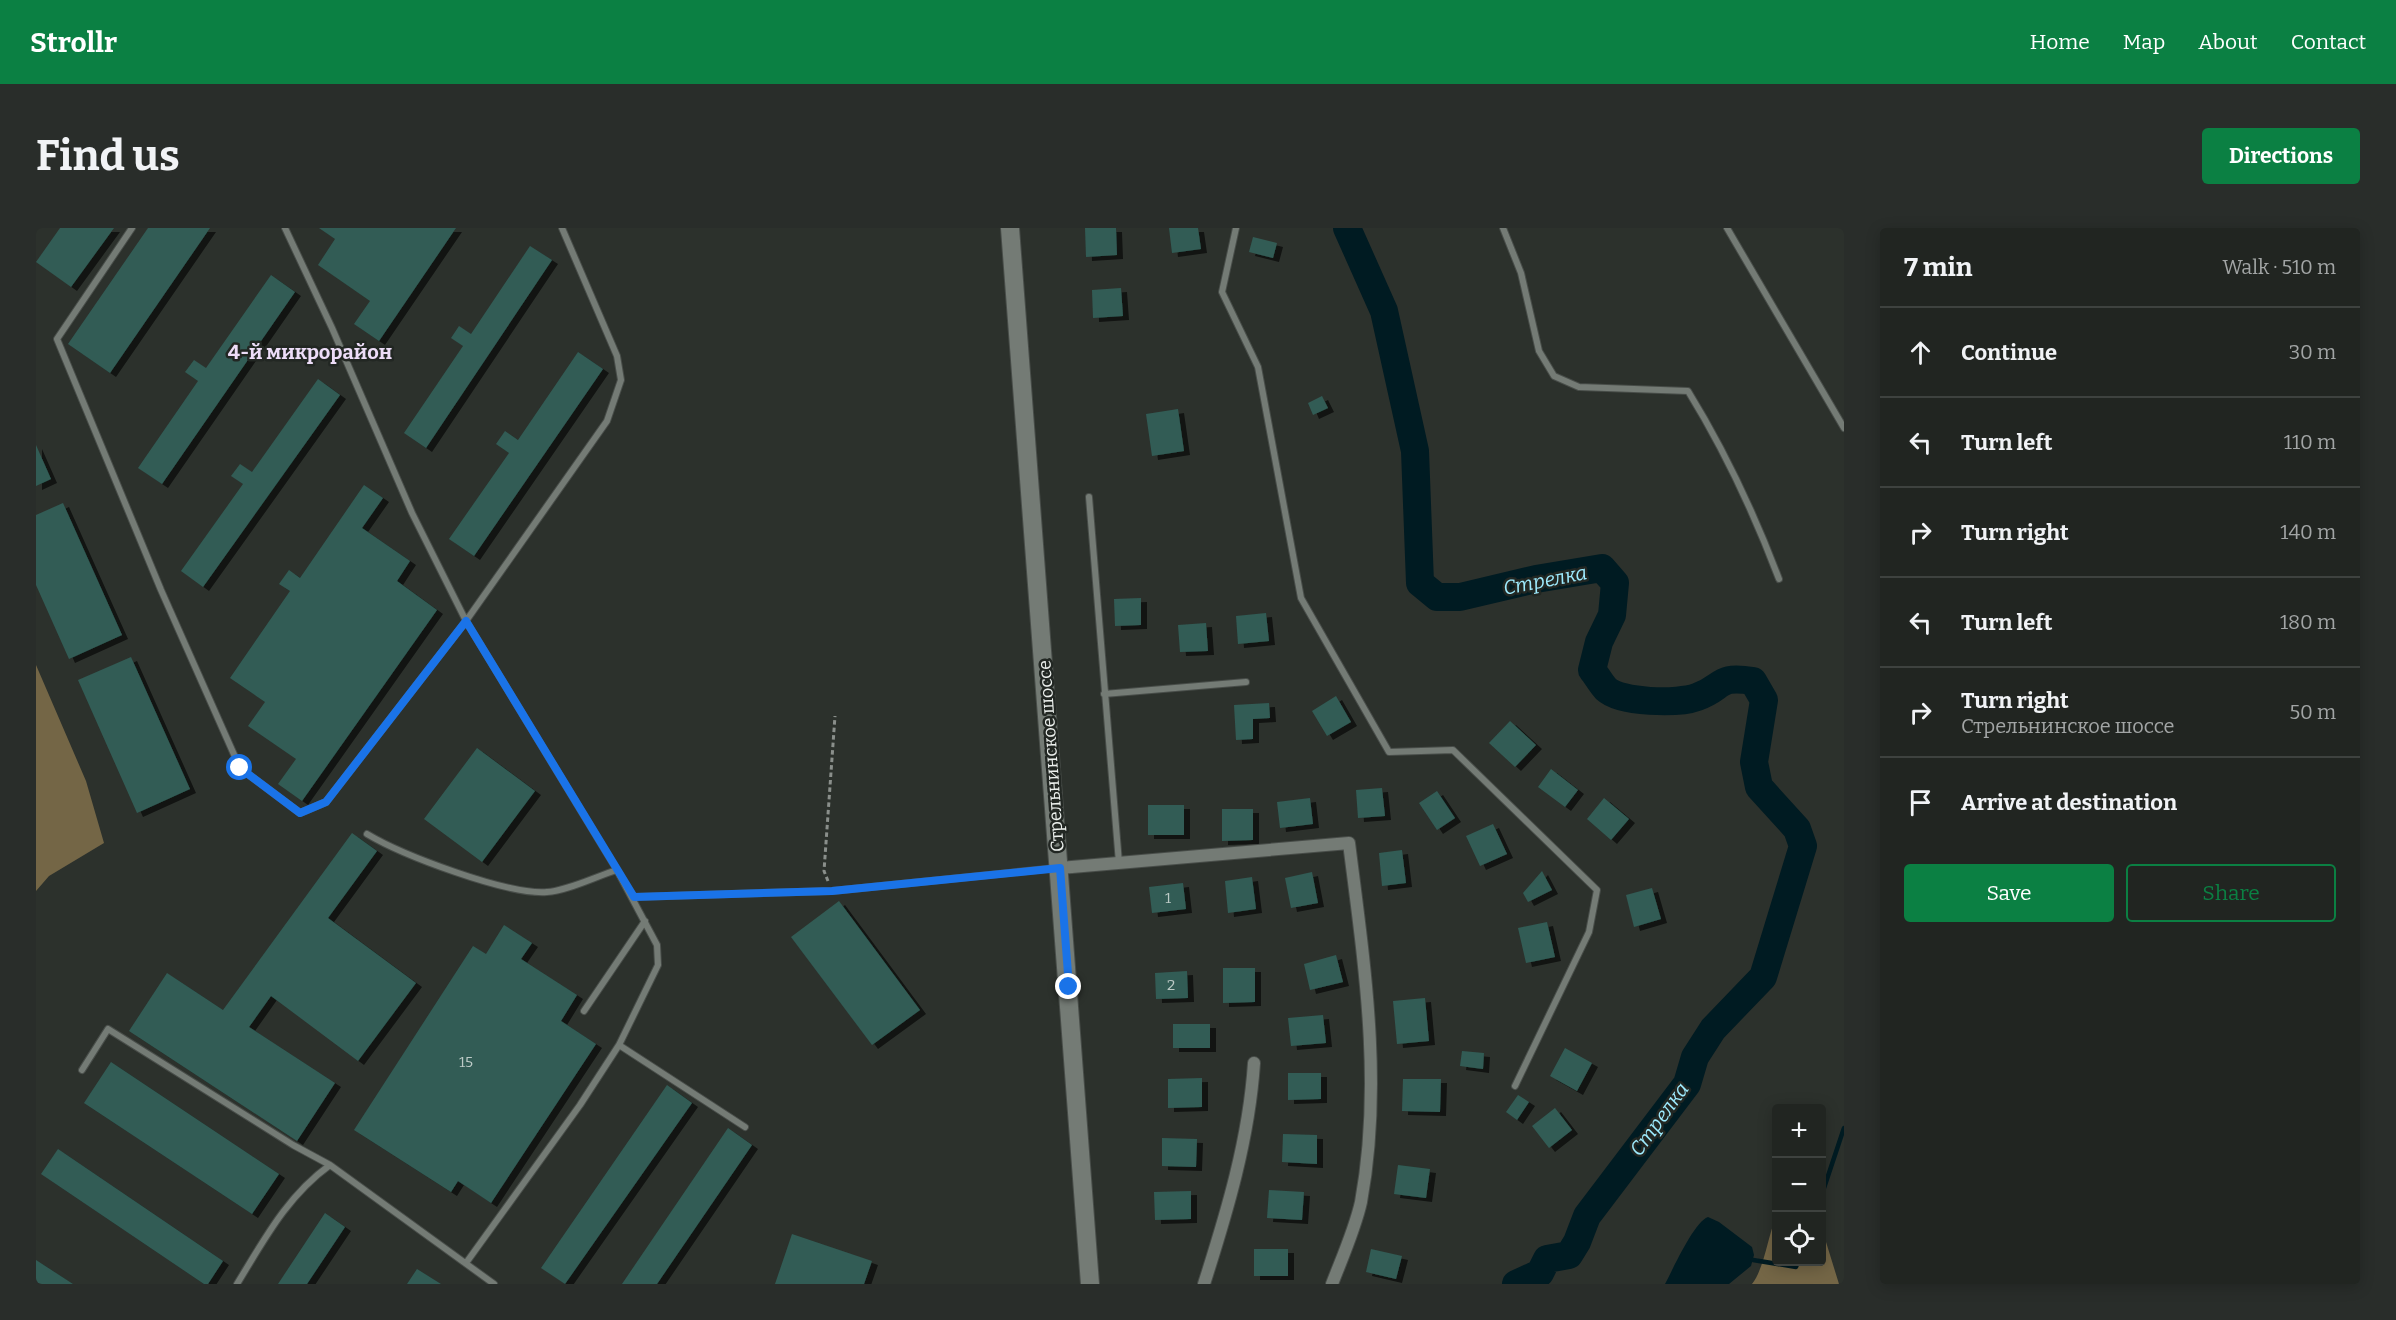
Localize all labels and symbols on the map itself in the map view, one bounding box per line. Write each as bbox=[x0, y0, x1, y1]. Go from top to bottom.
district label: 4-й микрорайон bbox=[228, 340, 392, 364]
water label: Стрелка bbox=[1501, 560, 1589, 600]
street label: Стрельнинское шоссе bbox=[1033, 659, 1069, 853]
route start bbox=[226, 754, 252, 780]
house number: 1 bbox=[1165, 889, 1171, 907]
route end bbox=[1055, 973, 1081, 999]
house number: 2 bbox=[1167, 976, 1175, 994]
house number: 15 bbox=[459, 1053, 473, 1071]
water label: Стрелка bbox=[1624, 1078, 1694, 1160]

